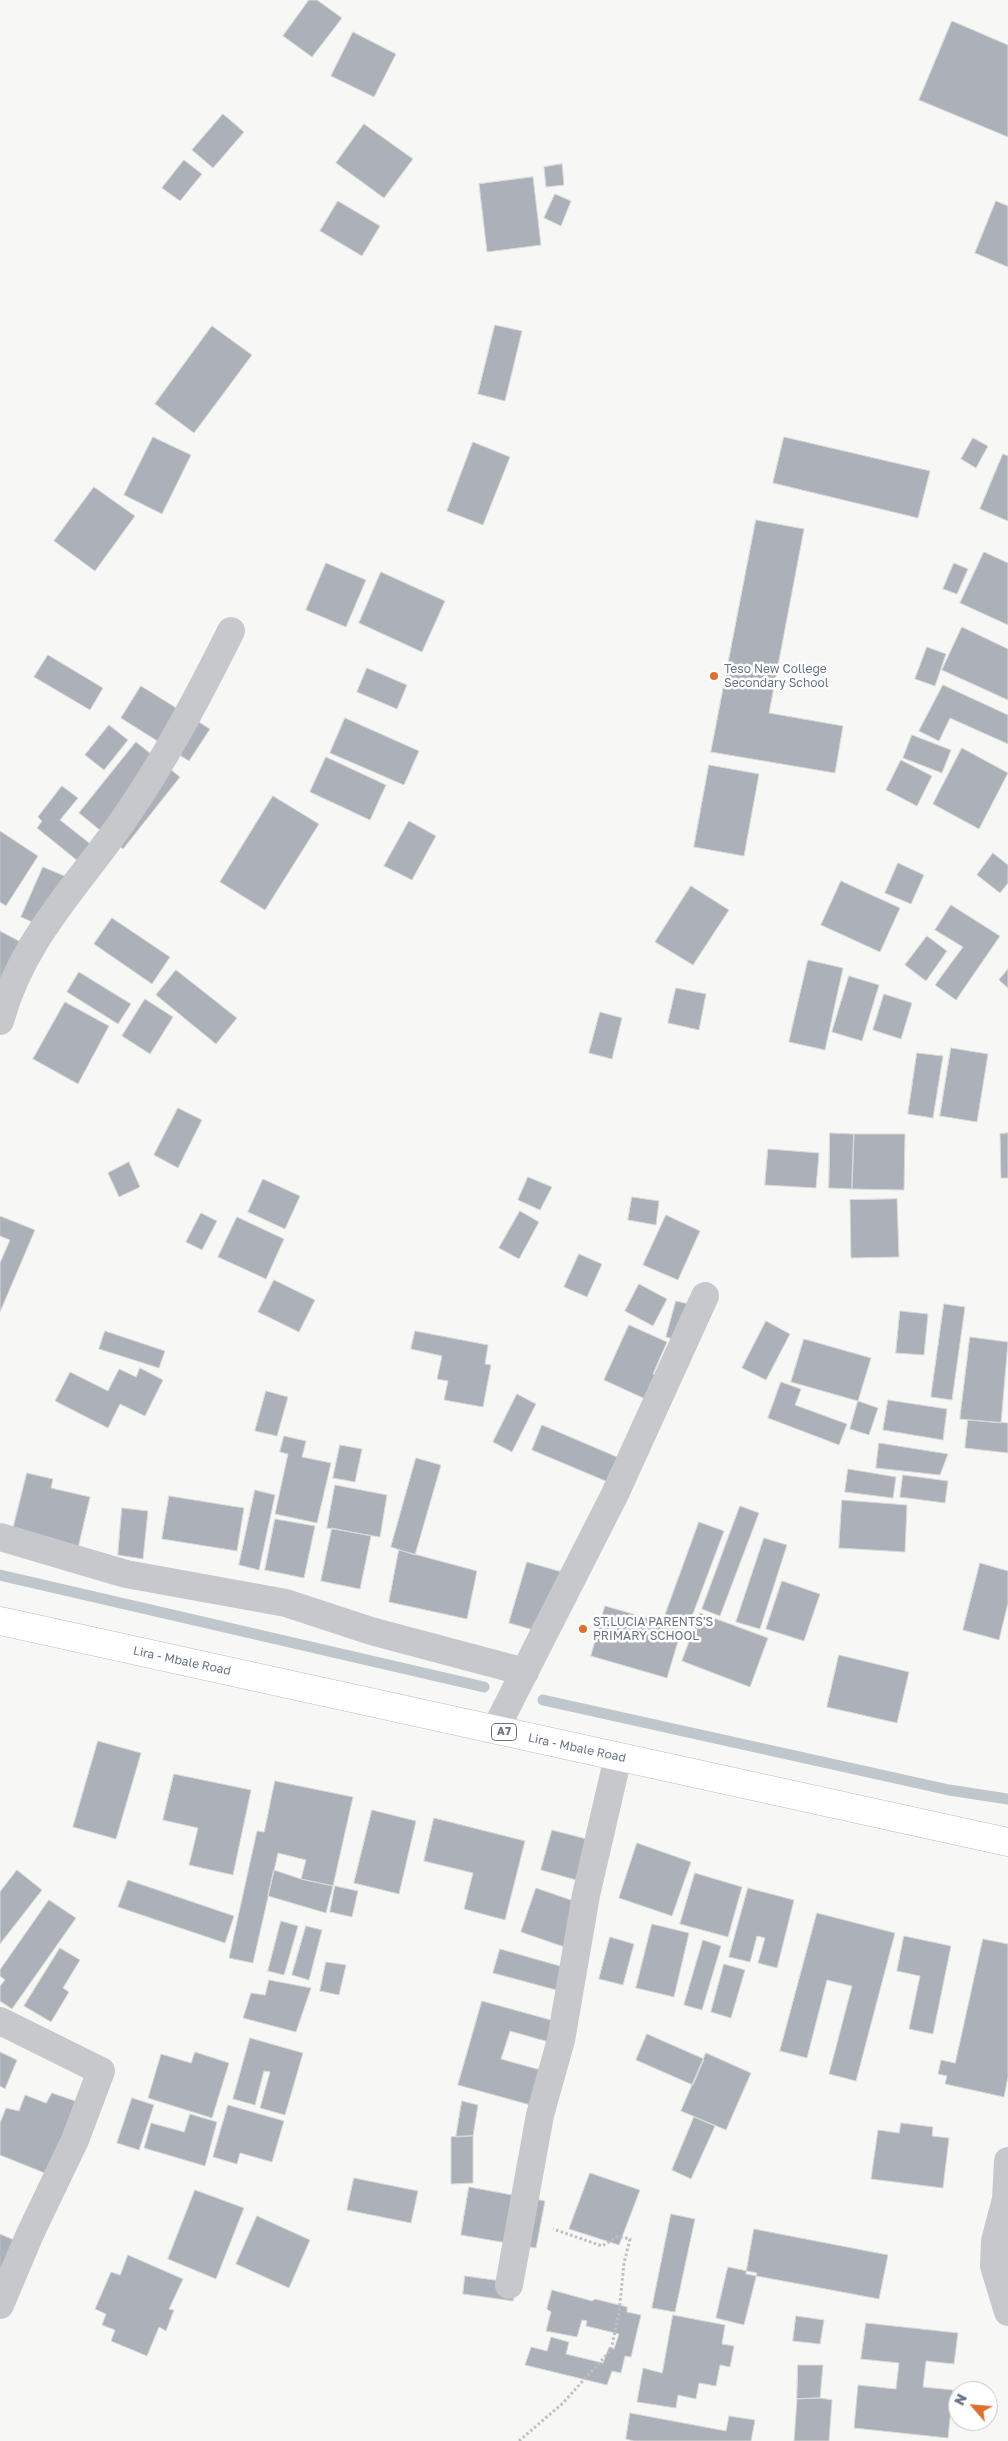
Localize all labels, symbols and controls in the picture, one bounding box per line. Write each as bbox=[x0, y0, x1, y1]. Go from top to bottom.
place label: Teso New College Secondary School bbox=[724, 662, 829, 690]
marker: Teso New College Secondary School bbox=[708, 670, 720, 682]
place label: ST.LUCIA PARENTS'S PRIMARY SCHOOL bbox=[593, 1615, 713, 1643]
marker: ST.LUCIA PARENTS'S PRIMARY SCHOOL bbox=[577, 1623, 589, 1635]
street label: Lira - Mbale Road bbox=[132, 1644, 232, 1678]
road number: A7 bbox=[492, 1724, 516, 1740]
street label: Lira - Mbale Road bbox=[527, 1731, 627, 1765]
north arrow bbox=[948, 2381, 998, 2431]
text: N bbox=[950, 2391, 970, 2408]

